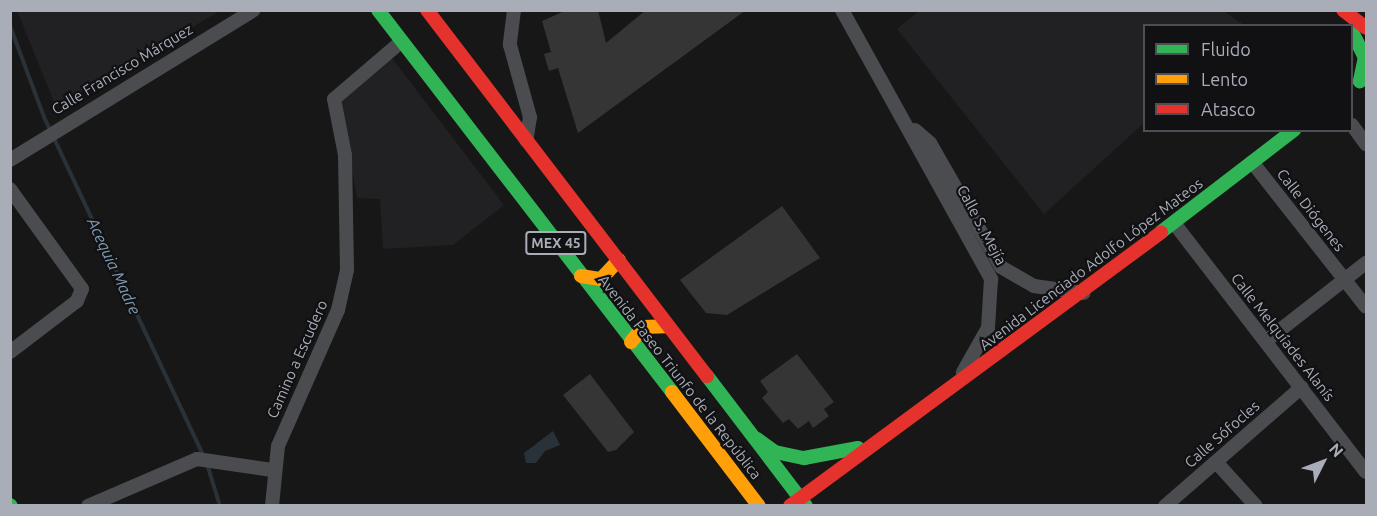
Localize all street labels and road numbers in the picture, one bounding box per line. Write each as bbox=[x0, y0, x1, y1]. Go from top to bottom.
street label: Calle Francisco Márquez bbox=[48, 20, 196, 118]
street label: Calle Diógenes bbox=[1273, 165, 1349, 255]
street label: Avenida Licenciado Adolfo López Mateos bbox=[976, 174, 1206, 354]
street label: Calle S. Mejía bbox=[953, 182, 1011, 268]
road number: MEX 45 bbox=[524, 232, 588, 254]
street label: Calle Melquíades Alanís bbox=[1227, 269, 1339, 405]
street label: Avenida Paseo Triunfo de la República bbox=[595, 271, 765, 483]
street label: Camino a Escudero bbox=[263, 297, 331, 421]
street label: Calle Sófocles bbox=[1181, 397, 1263, 471]

